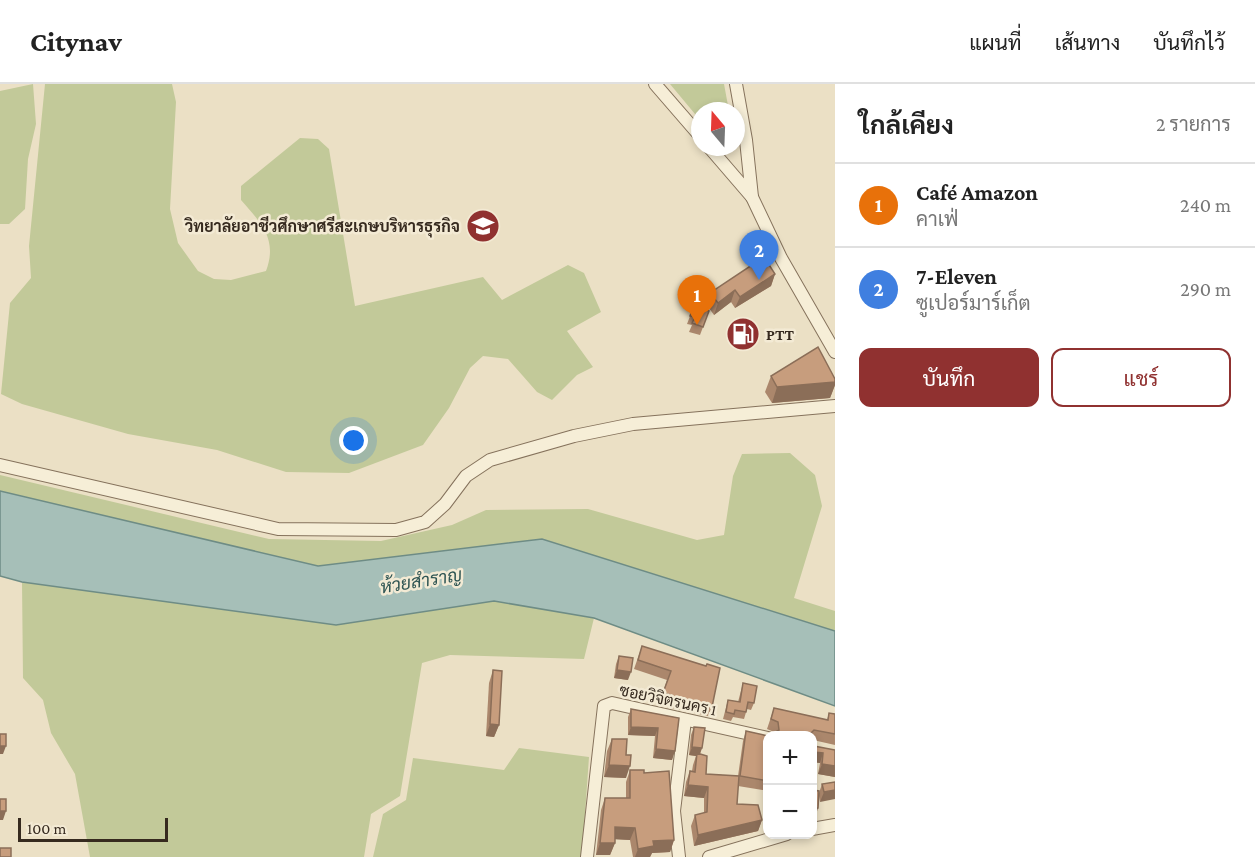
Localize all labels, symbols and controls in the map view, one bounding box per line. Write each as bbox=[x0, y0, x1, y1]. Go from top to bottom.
text: Citynav bbox=[30, 26, 122, 57]
text: แผนที่ bbox=[969, 31, 1022, 55]
text: เส้นทาง bbox=[1055, 31, 1120, 55]
text: บันทึกไว้ bbox=[1153, 31, 1225, 55]
north arrow bbox=[691, 102, 745, 156]
text: ใกล้เคียง bbox=[859, 111, 954, 140]
text: 2 รายการ bbox=[1156, 113, 1231, 135]
text: Café Amazon bbox=[916, 180, 1038, 205]
text: 1 bbox=[875, 194, 882, 216]
text: 240 m bbox=[1180, 194, 1231, 216]
school or university icon: วิทยาลัยอาชีวศึกษาศรีสะเกษบริหารธุรกิจ bbox=[465, 208, 501, 244]
text: คาเฟ่ bbox=[916, 208, 958, 230]
place label: วิทยาลัยอาชีวศึกษาศรีสะเกษบริหารธุรกิจ bbox=[184, 216, 460, 238]
pin: 2 bbox=[740, 230, 778, 280]
text: 7-Eleven bbox=[916, 264, 997, 289]
pin: 1 bbox=[678, 276, 716, 325]
text: 2 bbox=[873, 278, 884, 300]
text: 290 m bbox=[1180, 278, 1231, 300]
text: ซูเปอร์มาร์เก็ต bbox=[916, 292, 1031, 314]
fuel station icon: PTT bbox=[725, 316, 761, 352]
place label: PTT bbox=[766, 326, 794, 343]
button: บันทึก bbox=[859, 348, 1039, 407]
button: แชร์ bbox=[1051, 348, 1231, 407]
your location bbox=[339, 426, 368, 455]
water label: ห้วยสำราญ bbox=[378, 563, 464, 598]
street label: ซอยวิจิตรนคร 1 bbox=[618, 680, 718, 719]
map controls bbox=[763, 731, 817, 839]
button: + bbox=[763, 731, 817, 785]
button: − bbox=[763, 785, 817, 839]
scale bar bbox=[18, 815, 168, 842]
text: 100 m bbox=[27, 820, 66, 837]

